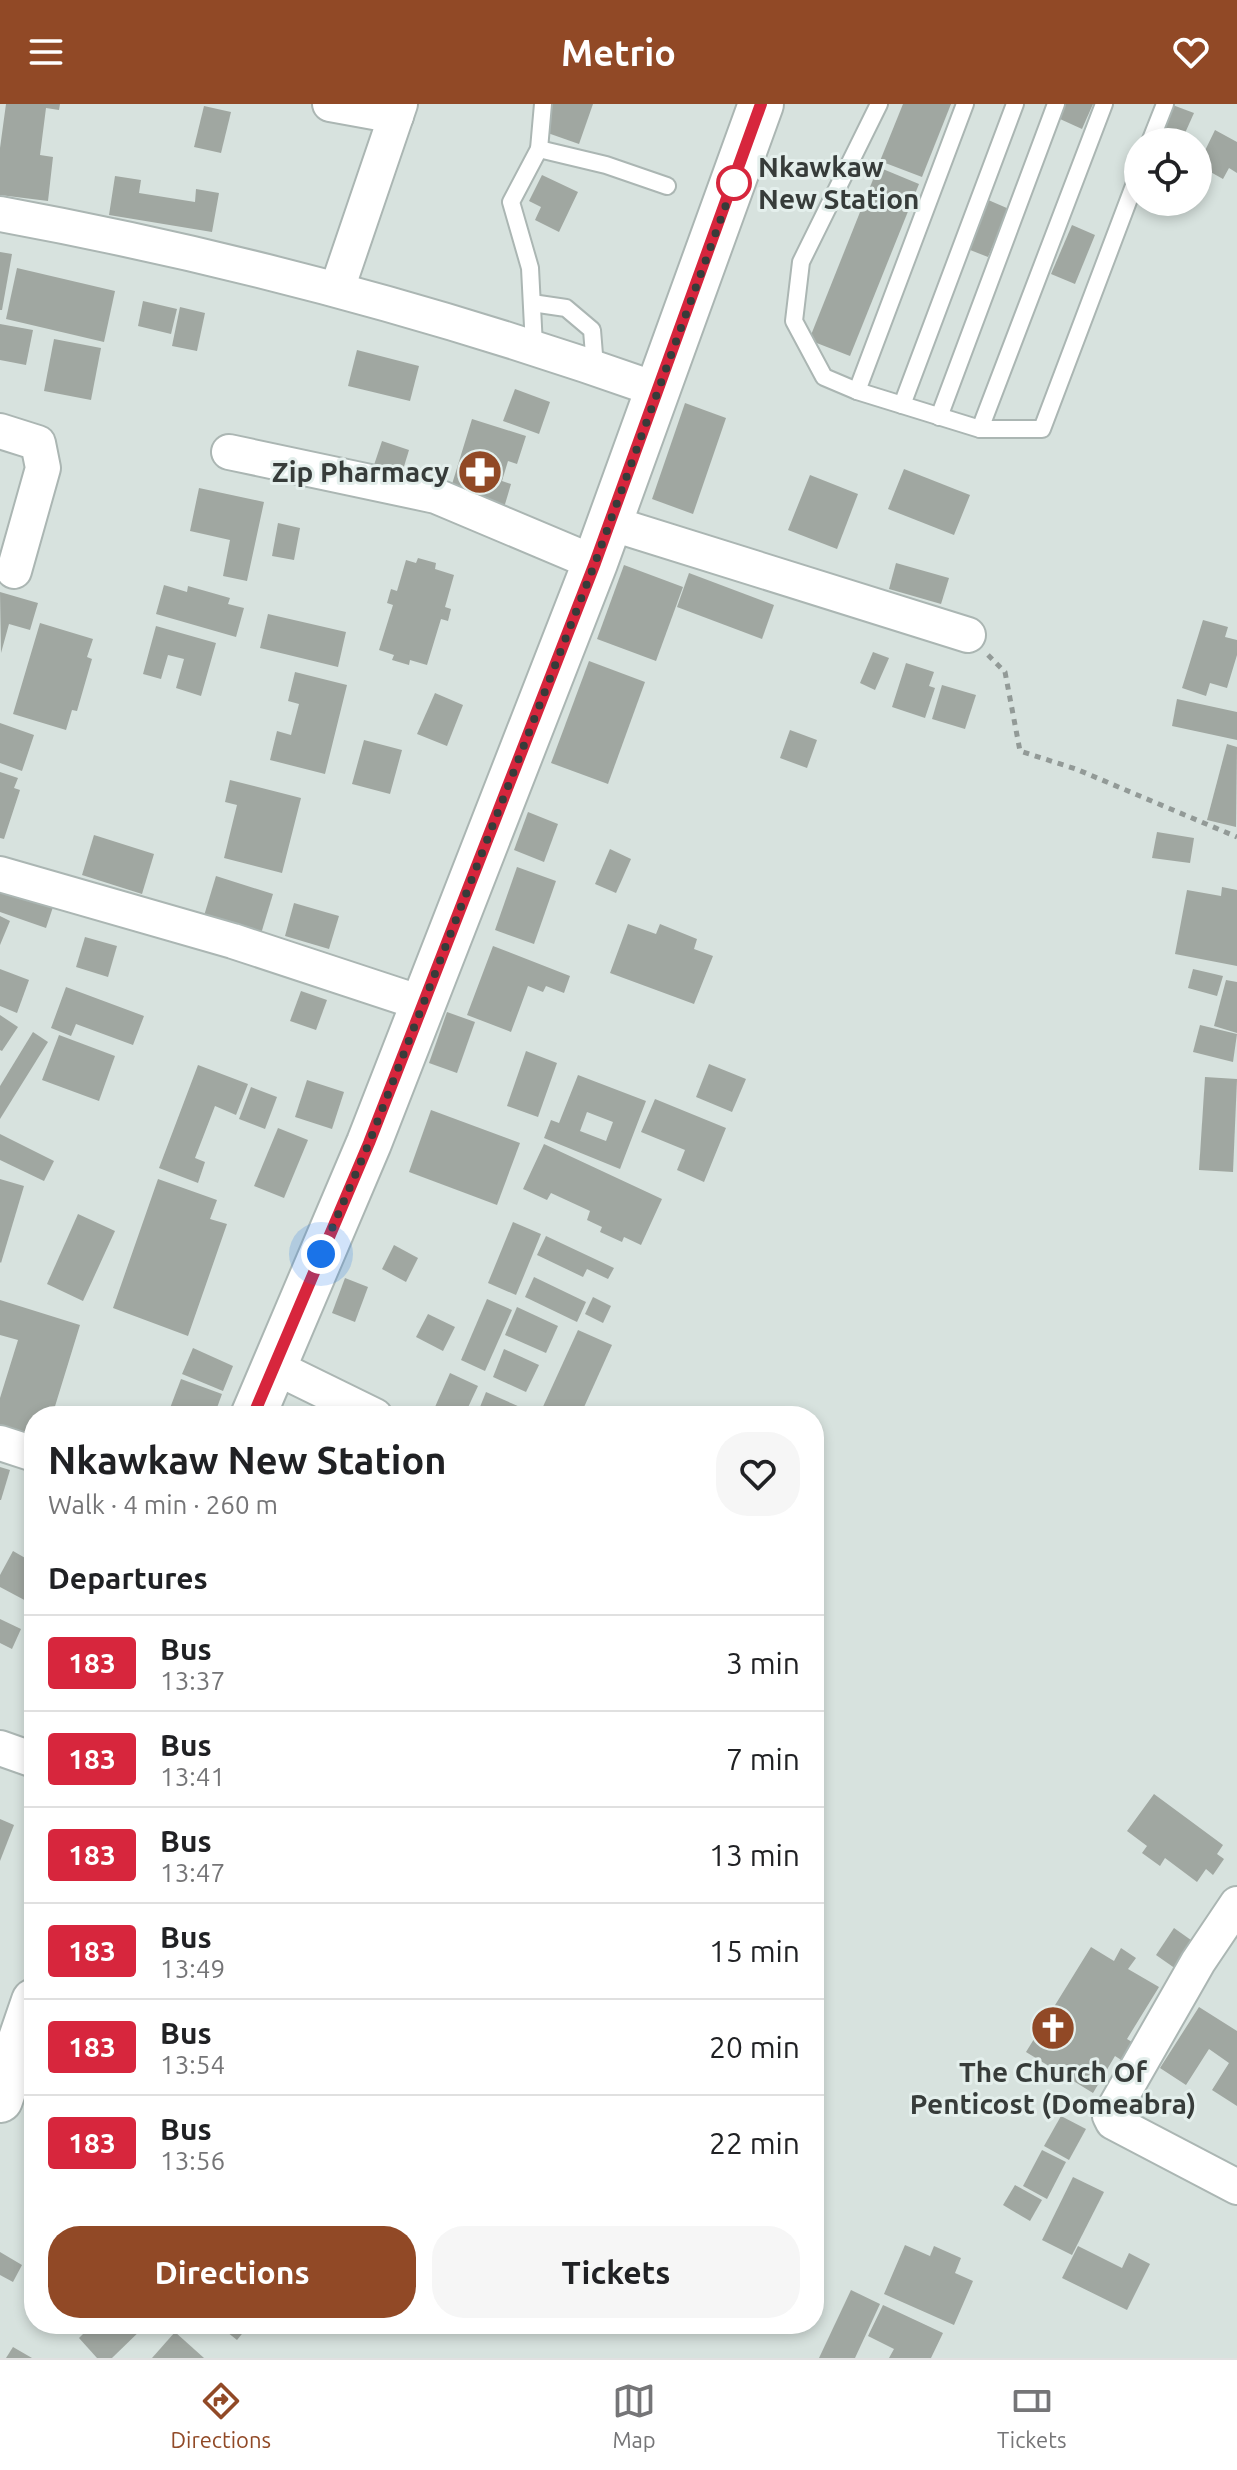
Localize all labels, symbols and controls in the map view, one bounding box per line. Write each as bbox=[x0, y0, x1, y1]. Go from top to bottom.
icon: menu bbox=[24, 30, 68, 74]
icon: heart bbox=[1169, 30, 1213, 74]
text: Metrio bbox=[561, 32, 676, 73]
map controls bbox=[1124, 128, 1212, 216]
button: locate bbox=[1124, 128, 1212, 216]
place label: Nkawkaw New Station bbox=[758, 151, 919, 214]
marker: Nkawkaw New Station bbox=[717, 166, 751, 200]
pharmacy icon: Zip Pharmacy bbox=[456, 448, 504, 496]
place label: Zip Pharmacy bbox=[272, 456, 449, 487]
your location bbox=[301, 1234, 341, 1274]
button: heart bbox=[716, 1432, 800, 1516]
text: Nkawkaw New Station bbox=[48, 1439, 447, 1481]
text: Walk · 4 min · 260 m bbox=[48, 1490, 278, 1519]
text: Departures bbox=[48, 1561, 208, 1595]
text: Bus bbox=[160, 1632, 212, 1666]
text: 3 min bbox=[726, 1646, 800, 1680]
text: 183 bbox=[68, 1647, 116, 1678]
text: 13:37 bbox=[160, 1666, 225, 1695]
text: Bus bbox=[160, 1728, 212, 1762]
text: 7 min bbox=[726, 1742, 800, 1776]
text: 183 bbox=[68, 1743, 116, 1774]
text: 13:41 bbox=[160, 1762, 225, 1791]
text: Bus bbox=[160, 1824, 212, 1858]
text: 13 min bbox=[709, 1838, 800, 1872]
text: 183 bbox=[68, 1839, 116, 1870]
text: 13:47 bbox=[160, 1858, 225, 1887]
text: Bus bbox=[160, 1920, 212, 1954]
text: 15 min bbox=[709, 1934, 800, 1968]
text: 183 bbox=[68, 1935, 116, 1966]
text: 13:49 bbox=[160, 1954, 225, 1983]
church icon: The Church Of Penticost (Domeabra) bbox=[1029, 2004, 1077, 2052]
text: Bus bbox=[160, 2016, 212, 2050]
text: 20 min bbox=[709, 2030, 800, 2064]
text: 183 bbox=[68, 2031, 116, 2062]
text: 13:54 bbox=[160, 2050, 225, 2079]
place label: The Church Of Penticost (Domeabra) bbox=[910, 2056, 1196, 2120]
text: Bus bbox=[160, 2112, 212, 2146]
text: 22 min bbox=[709, 2126, 800, 2160]
text: 183 bbox=[68, 2127, 116, 2158]
text: 13:56 bbox=[160, 2146, 225, 2175]
button: Directions bbox=[48, 2226, 416, 2318]
button: Tickets bbox=[432, 2226, 800, 2318]
tab: Directions bbox=[171, 2379, 271, 2452]
tab: Map bbox=[612, 2379, 656, 2452]
tab: Tickets bbox=[997, 2379, 1066, 2452]

